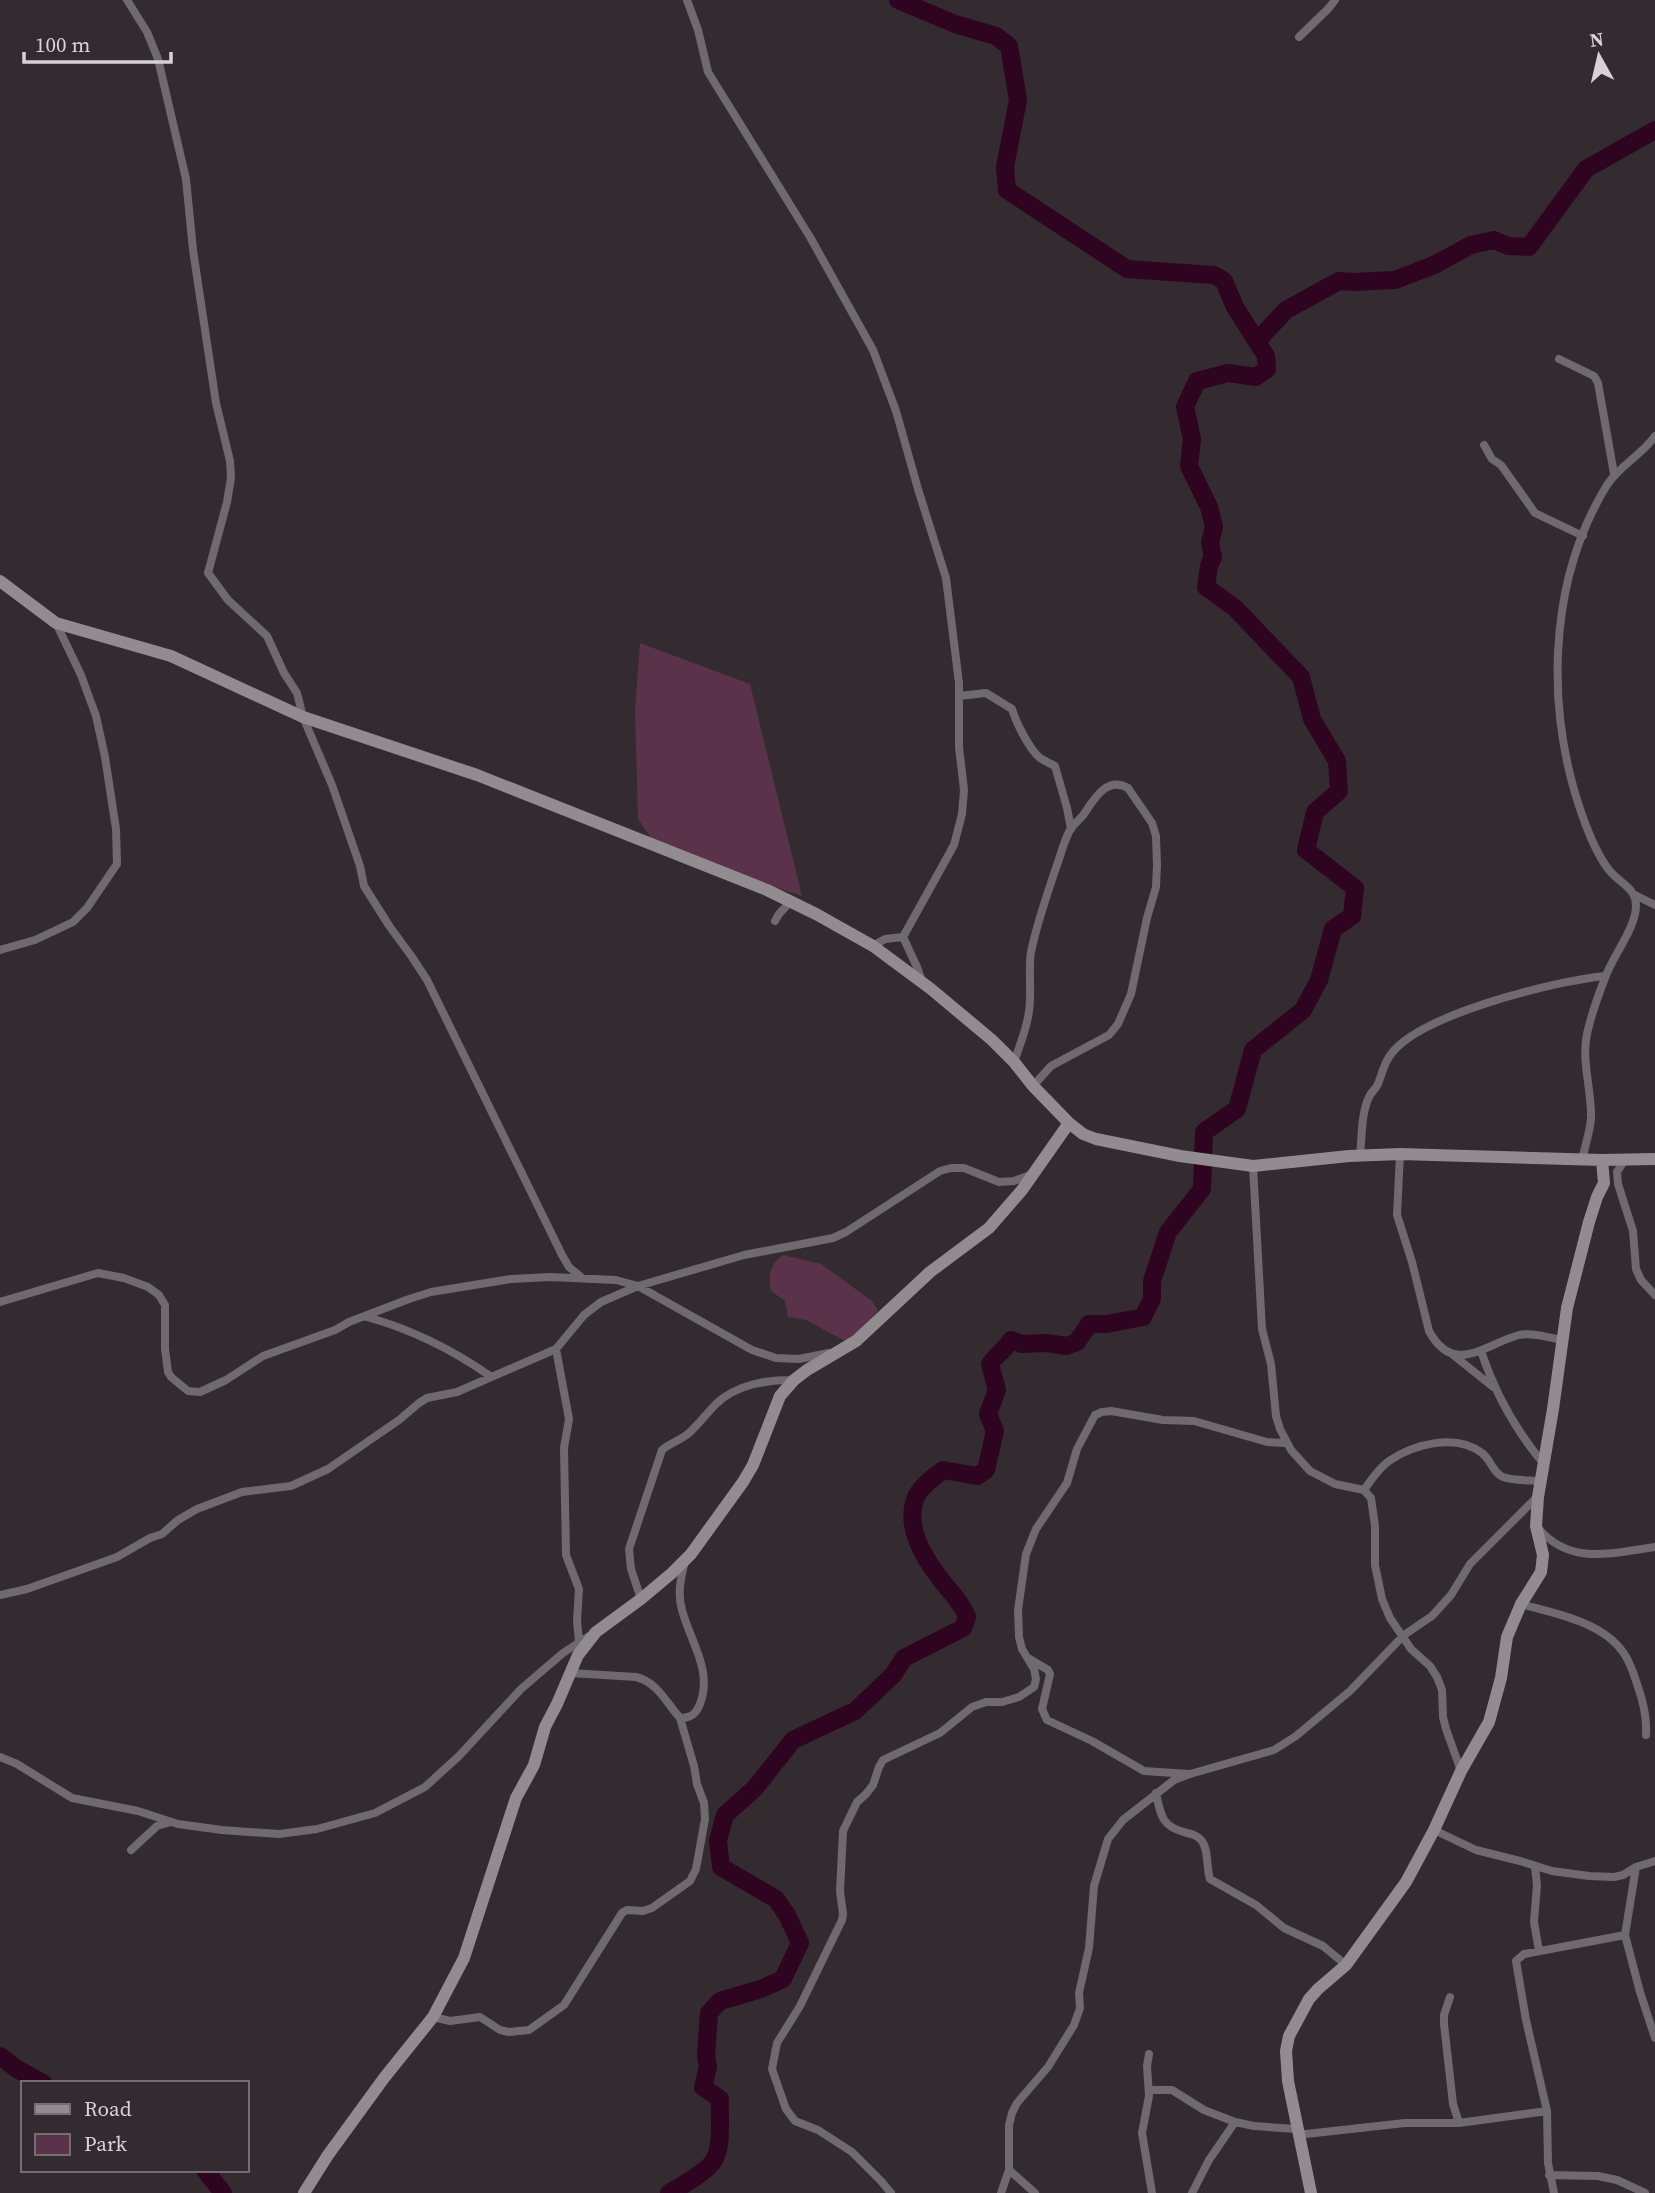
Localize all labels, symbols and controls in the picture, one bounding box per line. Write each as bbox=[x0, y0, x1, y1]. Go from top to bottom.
scale bar bbox=[24, 21, 172, 65]
north arrow bbox=[1564, 21, 1634, 91]
text: N bbox=[1588, 25, 1605, 53]
text: 100 m bbox=[35, 30, 90, 59]
legend bbox=[21, 2081, 248, 2172]
text: Road bbox=[84, 2094, 132, 2123]
text: Park bbox=[84, 2129, 128, 2158]

